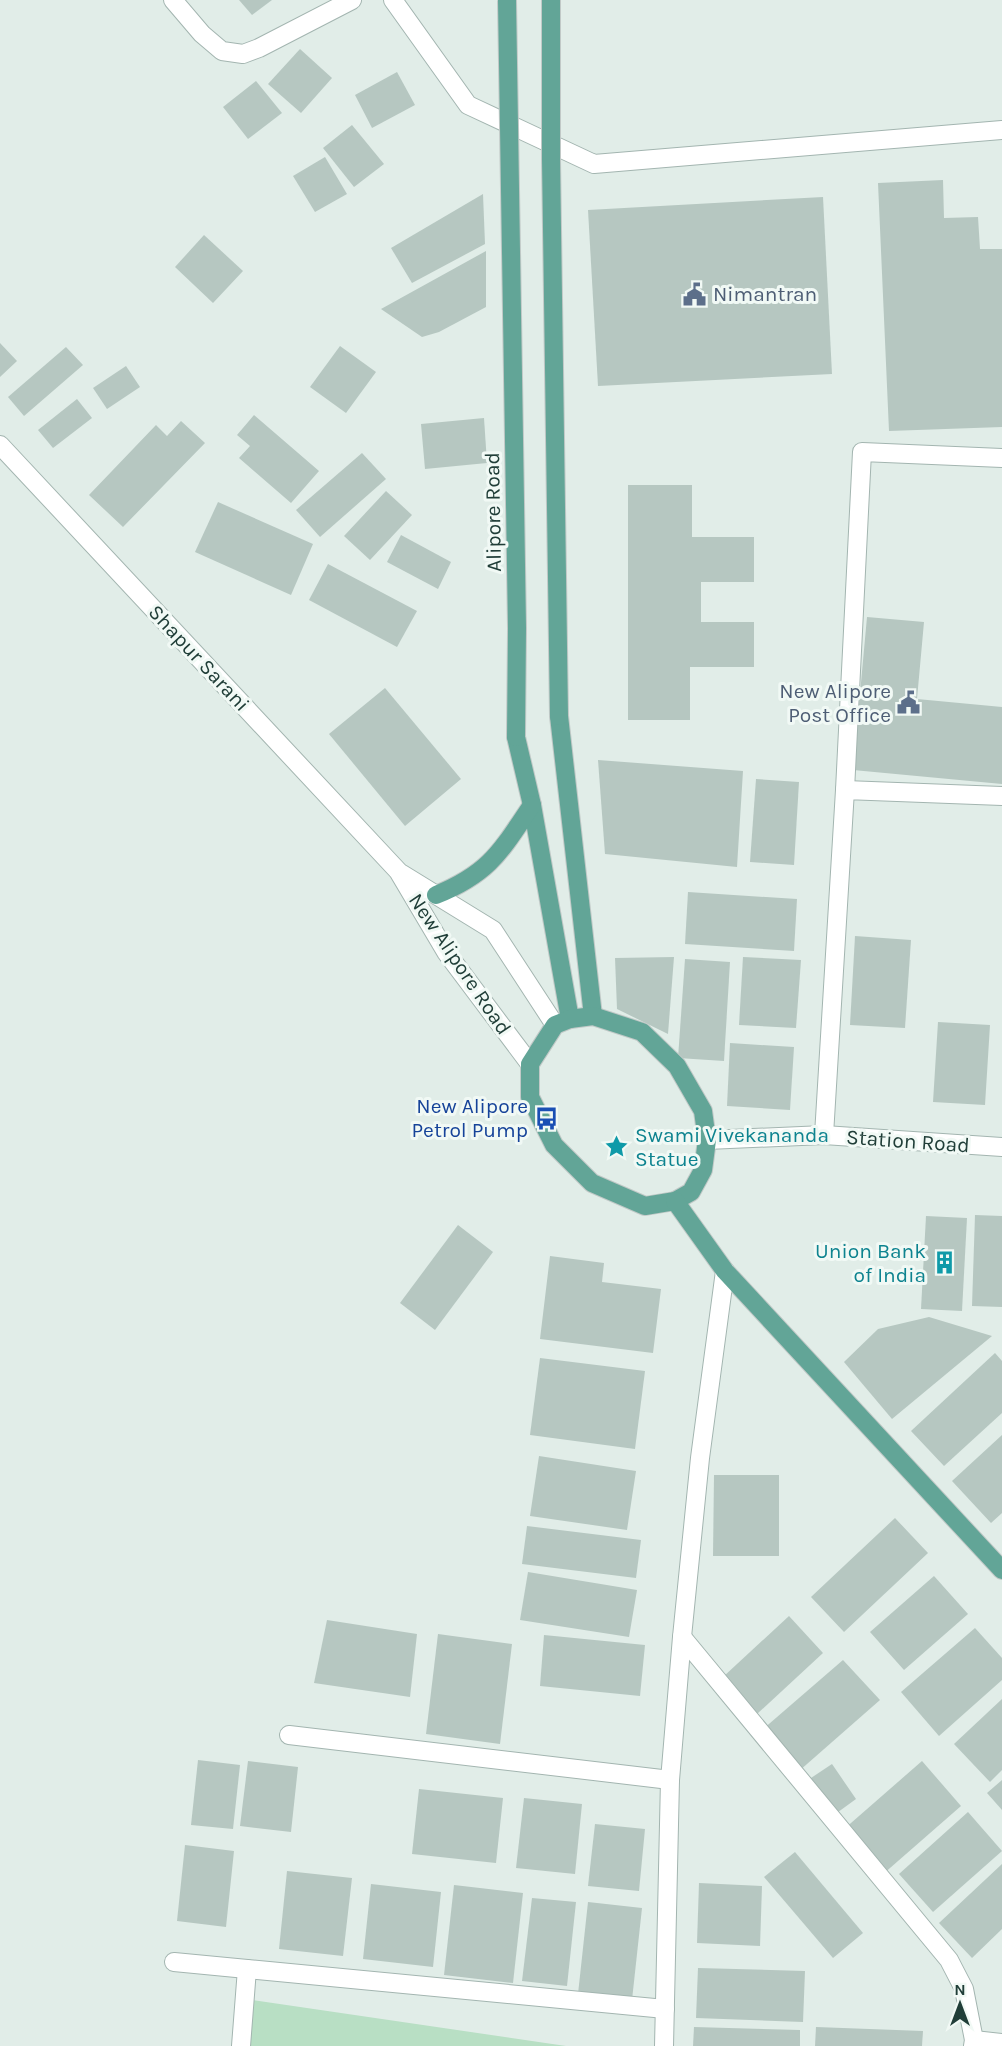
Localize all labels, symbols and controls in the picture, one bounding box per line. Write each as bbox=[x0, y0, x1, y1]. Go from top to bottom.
public building icon: Nimantran bbox=[682, 281, 708, 307]
place label: Nimantran bbox=[713, 282, 817, 306]
street label: Alipore Road bbox=[480, 452, 506, 572]
street label: Shapur Sarani bbox=[144, 600, 254, 716]
place label: New Alipore Post Office bbox=[779, 679, 891, 727]
public building icon: New Alipore Post Office bbox=[896, 690, 922, 716]
street label: New Alipore Road bbox=[404, 889, 516, 1039]
place label: New Alipore Petrol Pump bbox=[412, 1094, 528, 1142]
bus stop icon: New Alipore Petrol Pump bbox=[533, 1105, 559, 1131]
place label: Swami Vivekananda Statue bbox=[635, 1123, 829, 1171]
street label: Station Road bbox=[845, 1125, 971, 1157]
place icon: Swami Vivekananda Statue bbox=[604, 1134, 630, 1160]
place label: Union Bank of India bbox=[815, 1239, 926, 1287]
building icon: Union Bank of India bbox=[931, 1250, 957, 1276]
north arrow bbox=[930, 1974, 990, 2034]
text: N bbox=[954, 1980, 966, 1999]

